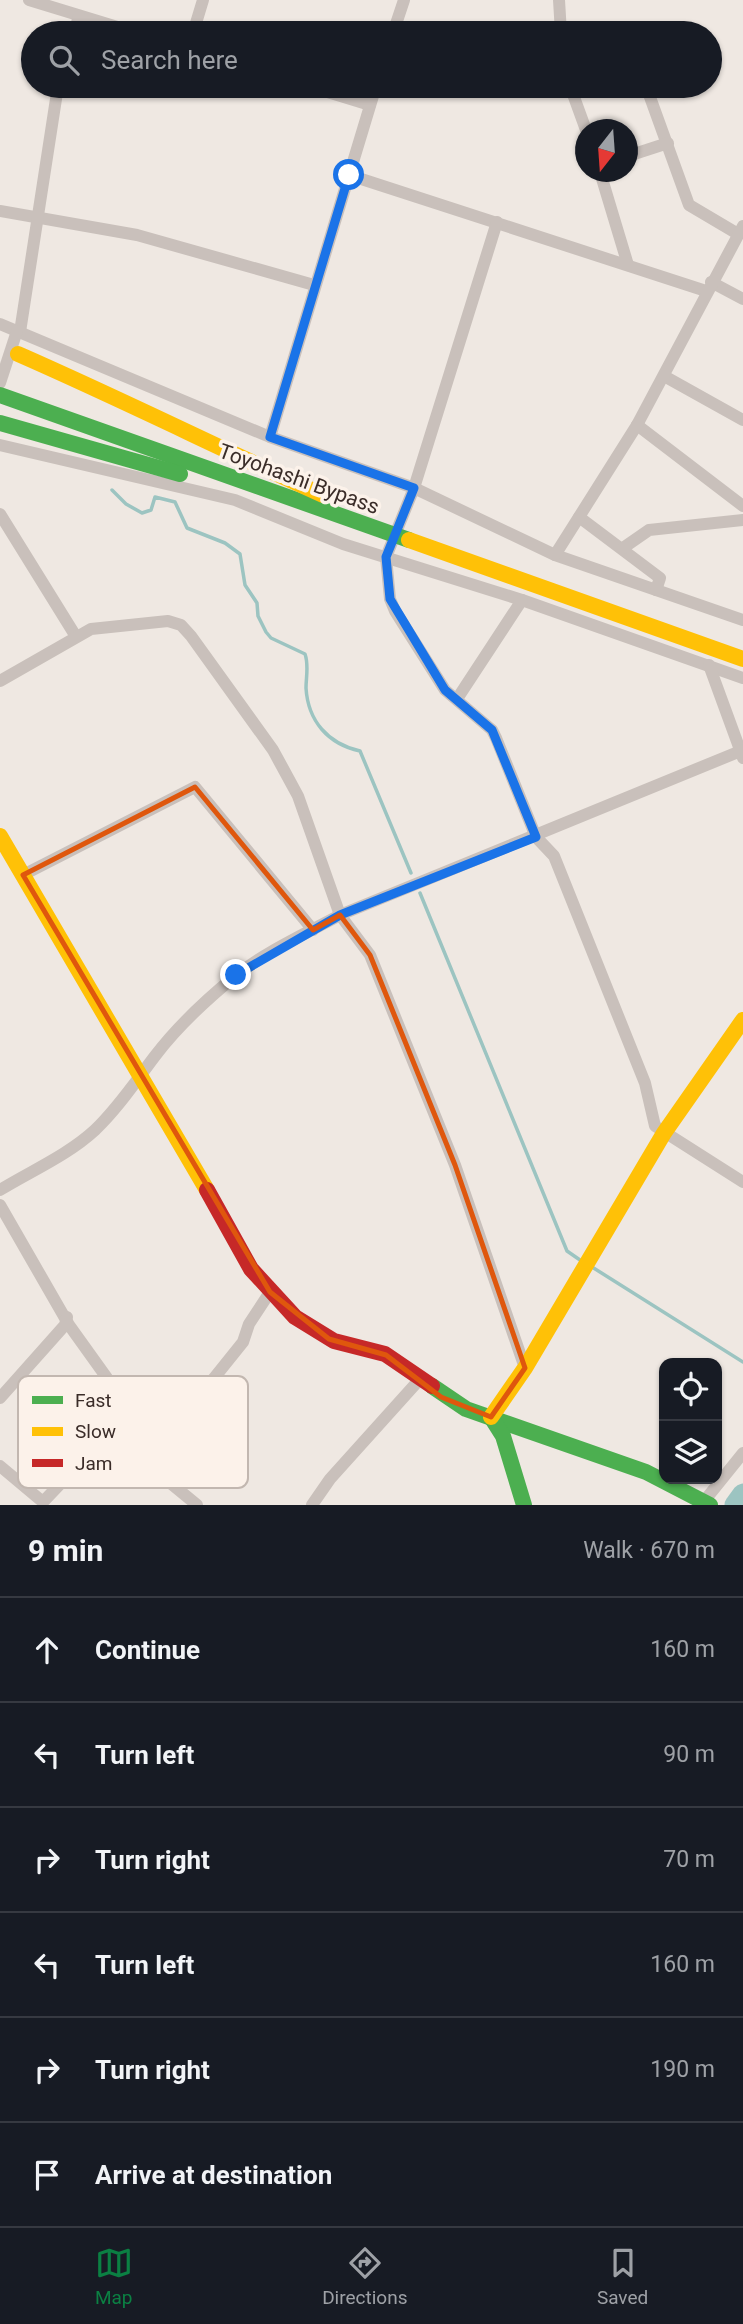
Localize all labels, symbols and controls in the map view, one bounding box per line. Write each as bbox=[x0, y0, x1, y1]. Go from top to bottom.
search box bbox=[21, 21, 722, 98]
icon: search bbox=[45, 41, 83, 79]
text: Search here bbox=[101, 45, 238, 75]
north arrow bbox=[575, 119, 638, 182]
route start bbox=[333, 159, 364, 190]
street label: Toyohashi Bypass bbox=[216, 439, 382, 519]
route end bbox=[220, 959, 251, 990]
map controls bbox=[659, 1358, 722, 1484]
button: locate bbox=[659, 1358, 722, 1421]
legend bbox=[18, 1376, 248, 1488]
text: Fast bbox=[75, 1389, 112, 1412]
text: Slow bbox=[75, 1420, 116, 1443]
button: layers bbox=[659, 1421, 722, 1484]
text: Jam bbox=[75, 1452, 112, 1475]
text: 9 min bbox=[28, 1533, 103, 1568]
text: Walk · 670 m bbox=[583, 1537, 715, 1564]
icon: ahead bbox=[28, 1631, 66, 1669]
text: Continue bbox=[95, 1635, 200, 1665]
text: 160 m bbox=[650, 1636, 715, 1663]
icon: left bbox=[28, 1736, 66, 1774]
text: Turn left bbox=[95, 1740, 194, 1770]
text: 90 m bbox=[663, 1741, 715, 1768]
icon: right bbox=[28, 1841, 66, 1879]
text: Turn right bbox=[95, 1845, 210, 1875]
text: 70 m bbox=[663, 1846, 715, 1873]
icon: left bbox=[28, 1946, 66, 1984]
text: Turn left bbox=[95, 1950, 194, 1980]
text: 160 m bbox=[650, 1951, 715, 1978]
icon: right bbox=[28, 2051, 66, 2089]
text: Turn right bbox=[95, 2055, 210, 2085]
text: 190 m bbox=[650, 2056, 715, 2083]
icon: arrive bbox=[28, 2156, 66, 2194]
text: Arrive at destination bbox=[95, 2160, 332, 2190]
tab: Map bbox=[95, 2244, 133, 2309]
tab: Directions bbox=[322, 2244, 407, 2309]
tab: Saved bbox=[597, 2244, 648, 2309]

